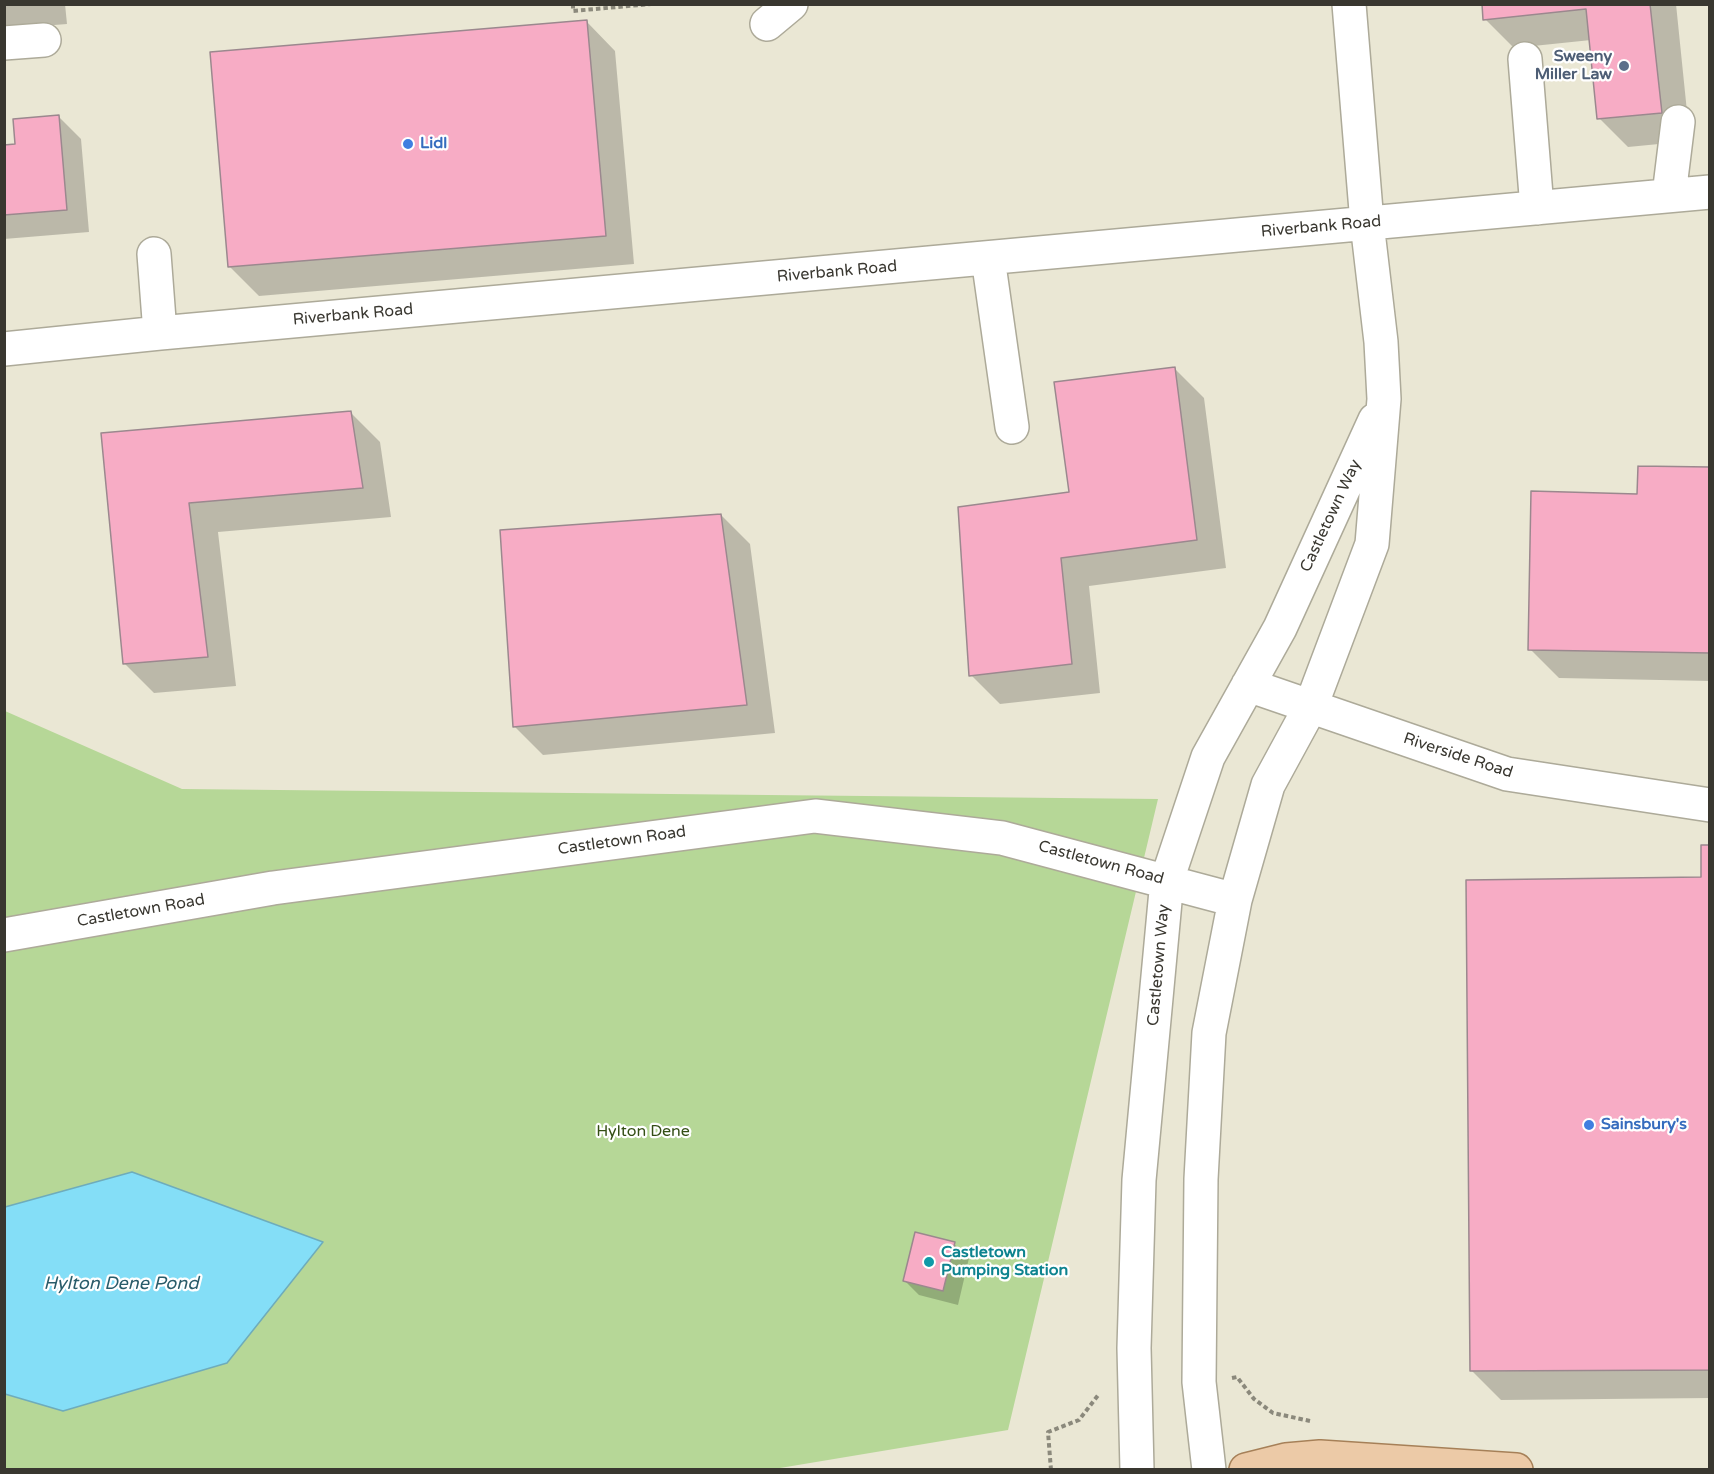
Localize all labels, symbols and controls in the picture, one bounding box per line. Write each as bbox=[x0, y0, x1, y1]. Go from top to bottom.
place label: Sweeny Miller Law bbox=[1535, 47, 1612, 85]
marker: Sweeny Miller Law bbox=[1617, 59, 1631, 73]
place label: Lidl bbox=[420, 134, 447, 154]
marker: Lidl bbox=[401, 137, 415, 151]
street label: Riverbank Road bbox=[1260, 212, 1382, 242]
street label: Riverbank Road bbox=[776, 257, 898, 287]
street label: Riverbank Road bbox=[292, 300, 414, 330]
street label: Castletown Way bbox=[1297, 457, 1365, 575]
street label: Riverside Road bbox=[1401, 729, 1515, 783]
street label: Castletown Road bbox=[557, 822, 687, 860]
street label: Castletown Road bbox=[1036, 837, 1166, 889]
street label: Castletown Road bbox=[76, 890, 206, 932]
street label: Castletown Way bbox=[1144, 903, 1174, 1027]
place label: Sainsbury's bbox=[1601, 1115, 1687, 1135]
marker: Sainsbury's bbox=[1582, 1118, 1596, 1132]
park label: Hylton Dene bbox=[596, 1122, 690, 1142]
place label: Castletown Pumping Station bbox=[941, 1243, 1068, 1281]
marker: Castletown Pumping Station bbox=[922, 1255, 936, 1269]
water label: Hylton Dene Pond bbox=[43, 1273, 199, 1295]

